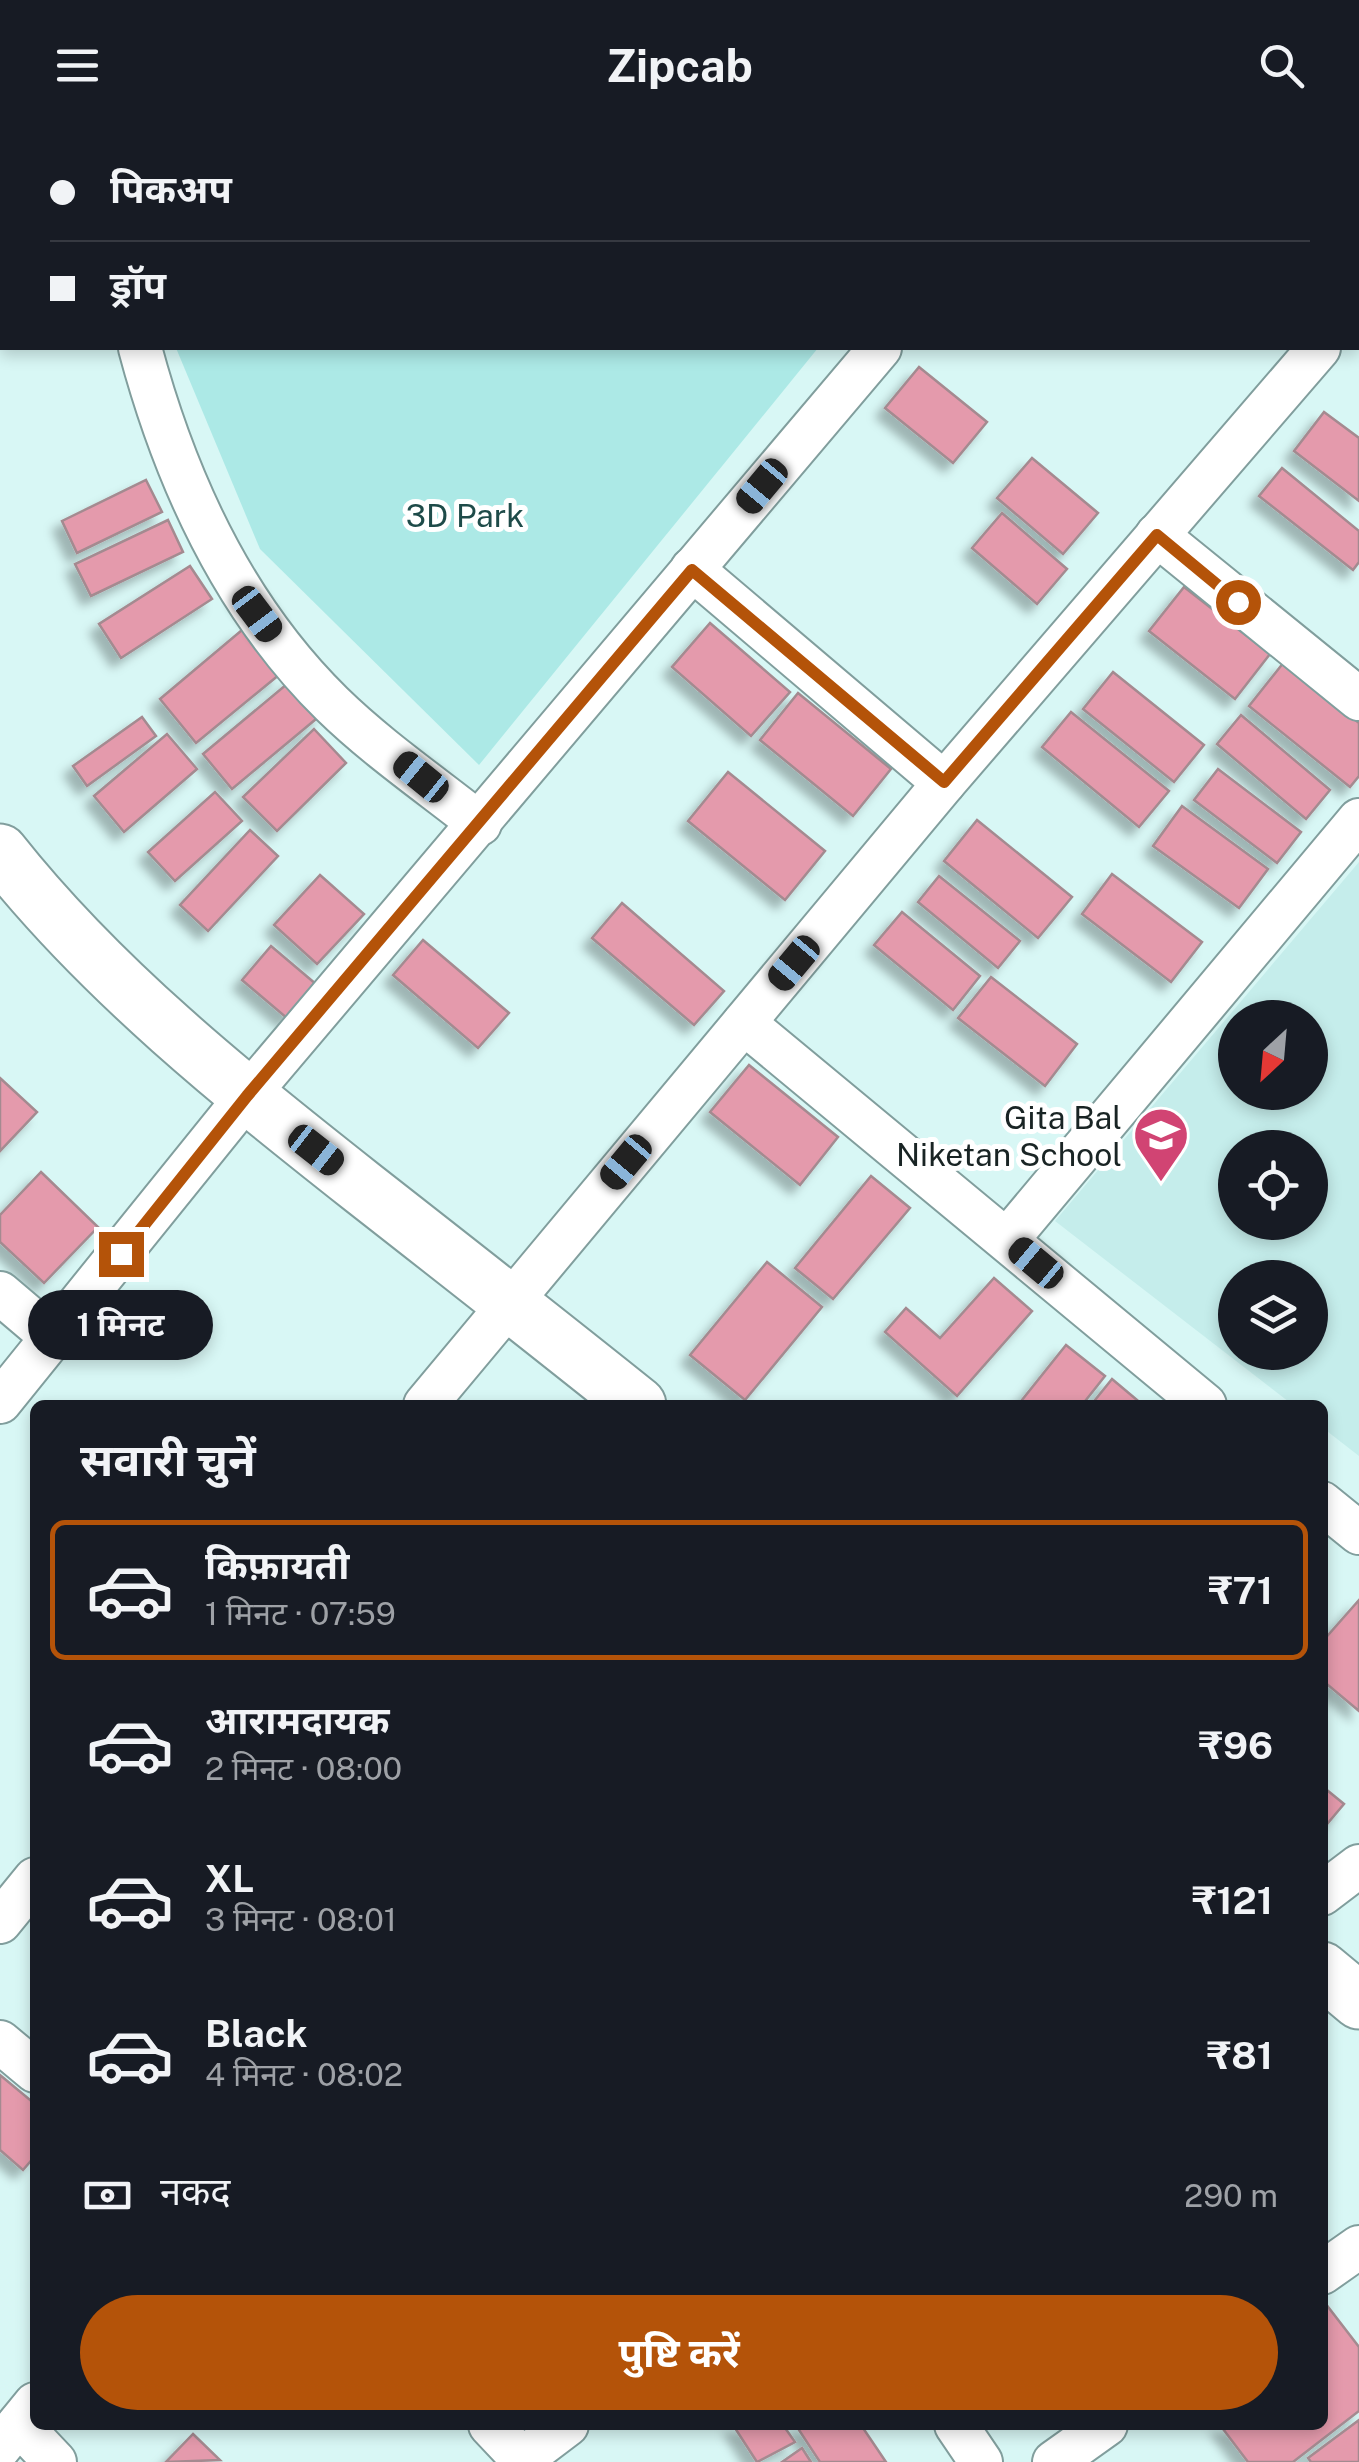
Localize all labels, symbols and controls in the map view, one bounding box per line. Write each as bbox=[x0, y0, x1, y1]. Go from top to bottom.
icon: menu bbox=[50, 38, 105, 93]
icon: search bbox=[1254, 38, 1309, 93]
text: Zipcab bbox=[606, 39, 753, 92]
text: पिकअप bbox=[110, 167, 232, 212]
text: ड्रॉप bbox=[110, 263, 166, 308]
car bbox=[731, 453, 793, 519]
park label: 3D Park bbox=[406, 497, 524, 534]
route start bbox=[1216, 580, 1261, 625]
car bbox=[227, 581, 287, 647]
car bbox=[388, 746, 454, 808]
car bbox=[763, 930, 825, 996]
north arrow bbox=[1218, 1000, 1328, 1110]
map controls bbox=[1218, 1000, 1328, 1370]
place label: Gita Bal Niketan School bbox=[896, 1099, 1122, 1173]
school or university icon: Gita Bal Niketan School bbox=[1131, 1105, 1191, 1184]
car bbox=[283, 1120, 349, 1180]
car bbox=[595, 1129, 657, 1195]
button: locate bbox=[1218, 1130, 1328, 1240]
route end bbox=[99, 1232, 144, 1277]
car bbox=[1003, 1232, 1069, 1294]
button: layers bbox=[1218, 1260, 1328, 1370]
callout: 1 मिनट bbox=[28, 1289, 214, 1359]
text: 1 मिनट bbox=[76, 1306, 165, 1343]
text: सवारी चुनें bbox=[80, 1433, 256, 1486]
text: किफ़ायती bbox=[205, 1543, 349, 1588]
icon: car bbox=[85, 1545, 175, 1635]
text: ₹71 bbox=[1208, 1568, 1273, 1613]
text: 1 मिनट · 07:59 bbox=[205, 1595, 396, 1632]
text: आरामदायक bbox=[205, 1698, 389, 1743]
icon: car bbox=[85, 1700, 175, 1790]
text: ₹96 bbox=[1199, 1723, 1273, 1768]
text: 2 मिनट · 08:00 bbox=[205, 1750, 402, 1787]
icon: car bbox=[85, 1855, 175, 1945]
text: XL bbox=[205, 1856, 254, 1901]
text: ₹121 bbox=[1192, 1878, 1273, 1923]
text: 3 मिनट · 08:01 bbox=[205, 1901, 397, 1938]
icon: car bbox=[85, 2010, 175, 2100]
text: Black bbox=[205, 2011, 308, 2056]
text: ₹81 bbox=[1207, 2033, 1273, 2078]
text: 4 मिनट · 08:02 bbox=[205, 2056, 403, 2093]
icon: cash bbox=[80, 2168, 135, 2223]
text: नकद bbox=[160, 2169, 230, 2214]
text: 290 m bbox=[1184, 2177, 1278, 2214]
button: पुष्टि करें bbox=[80, 2295, 1278, 2410]

